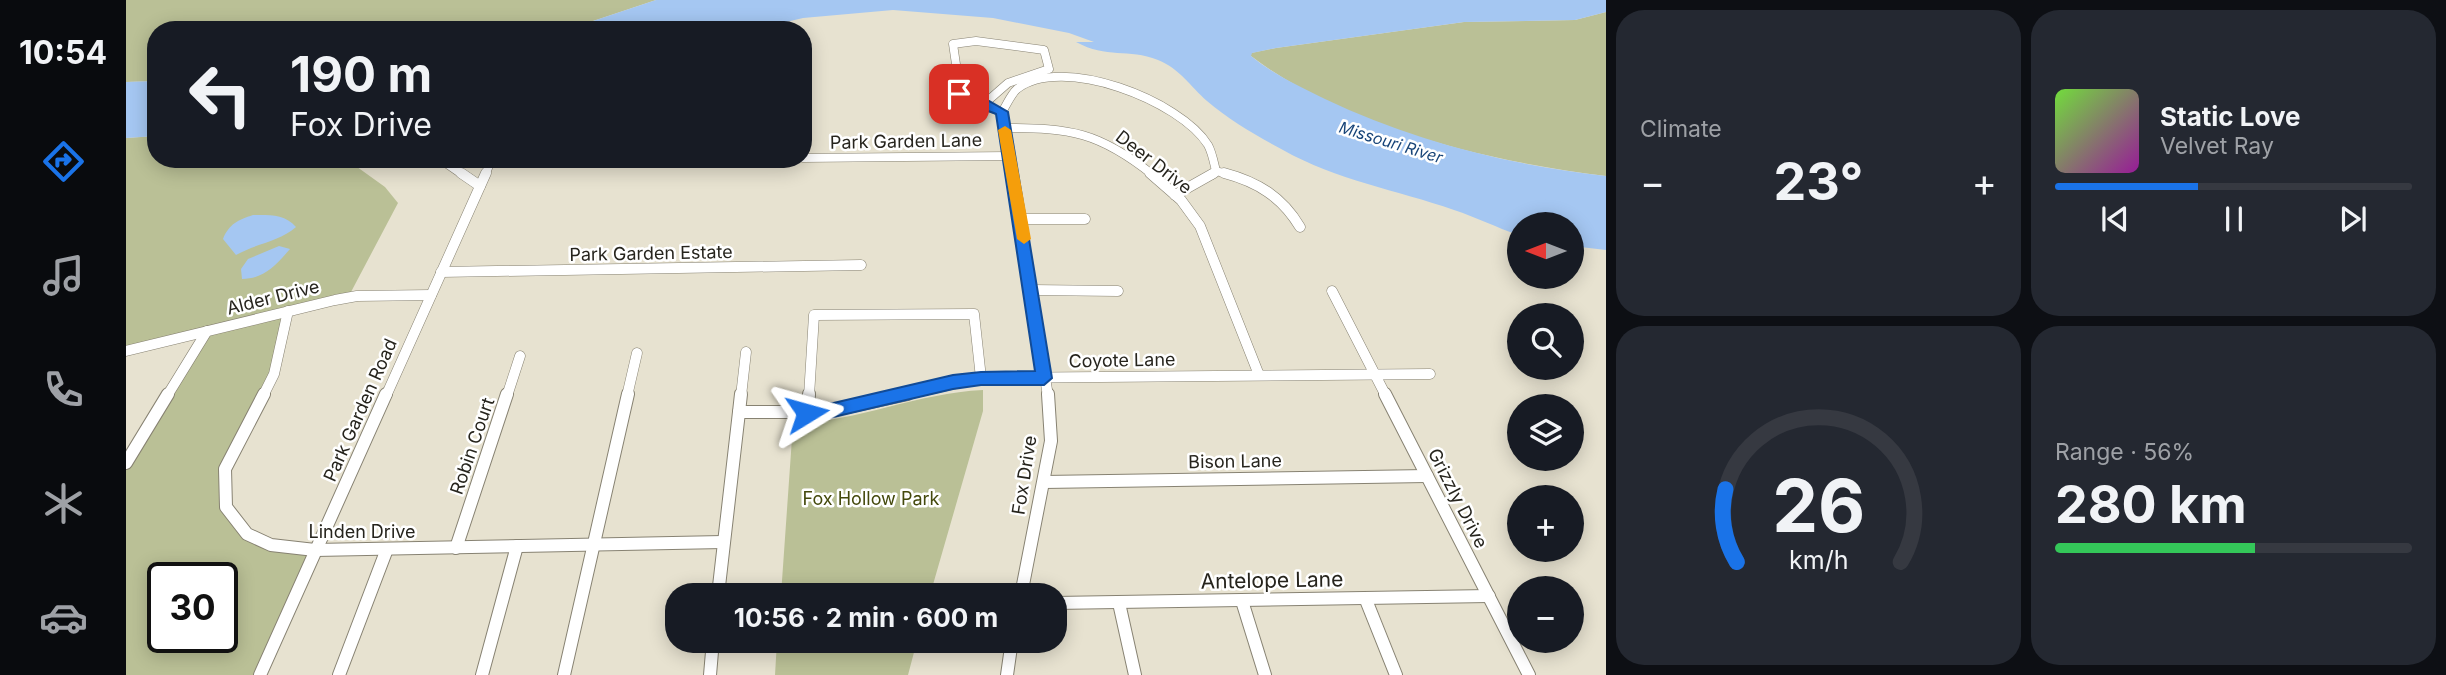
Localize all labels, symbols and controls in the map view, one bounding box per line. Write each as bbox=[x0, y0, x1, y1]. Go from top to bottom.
text: 10:54 bbox=[19, 33, 107, 72]
text: 190 m bbox=[290, 45, 432, 104]
icon: left bbox=[175, 49, 266, 140]
pin bbox=[929, 64, 989, 124]
icon: arrive bbox=[940, 75, 978, 113]
text: Static Love bbox=[2160, 101, 2301, 132]
text: Fox Drive bbox=[290, 105, 432, 144]
text: Climate bbox=[1640, 115, 1722, 143]
water label: Missouri River bbox=[1337, 117, 1446, 167]
street label: Deer Drive bbox=[1112, 126, 1196, 198]
street label: Park Garden Lane bbox=[830, 129, 982, 153]
text: Velvet Ray bbox=[2160, 132, 2274, 160]
icon: directions bbox=[39, 137, 88, 186]
text: 23° bbox=[1774, 150, 1863, 213]
text: − bbox=[1640, 159, 1665, 205]
text: + bbox=[1972, 159, 1997, 205]
icon: previous bbox=[2096, 200, 2134, 238]
icon: pause bbox=[2215, 200, 2253, 238]
icon: next bbox=[2334, 200, 2372, 238]
north arrow bbox=[1507, 212, 1584, 289]
map controls bbox=[1507, 212, 1584, 653]
street label: Park Garden Estate bbox=[569, 241, 733, 265]
icon: music bbox=[39, 251, 88, 300]
street label: Alder Drive bbox=[224, 275, 322, 319]
button: search bbox=[1507, 303, 1584, 380]
street label: Park Garden Road bbox=[319, 335, 401, 485]
street label: Coyote Lane bbox=[1068, 349, 1176, 371]
icon: phone bbox=[39, 365, 88, 414]
position arrow bbox=[770, 376, 844, 450]
button: layers bbox=[1507, 394, 1584, 471]
street label: Robin Court bbox=[446, 395, 498, 497]
street label: Fox Drive bbox=[1007, 434, 1041, 516]
text: Range · 56% bbox=[2055, 438, 2194, 466]
street label: Grizzly Drive bbox=[1424, 445, 1492, 551]
street label: Bison Lane bbox=[1188, 450, 1282, 472]
text: 26 bbox=[1772, 461, 1865, 550]
text: 280 km bbox=[2055, 473, 2247, 536]
icon: climate bbox=[39, 479, 88, 528]
button: + bbox=[1507, 485, 1584, 562]
park label: Fox Hollow Park bbox=[803, 488, 940, 509]
street label: Linden Drive bbox=[308, 521, 416, 542]
text: km/h bbox=[1789, 544, 1848, 574]
speed limit sign: 30 bbox=[147, 562, 238, 653]
street label: Antelope Lane bbox=[1200, 566, 1344, 594]
button: − bbox=[1507, 576, 1584, 653]
icon: car bbox=[39, 593, 88, 642]
text: 10:56 · 2 min · 600 m bbox=[734, 602, 998, 633]

